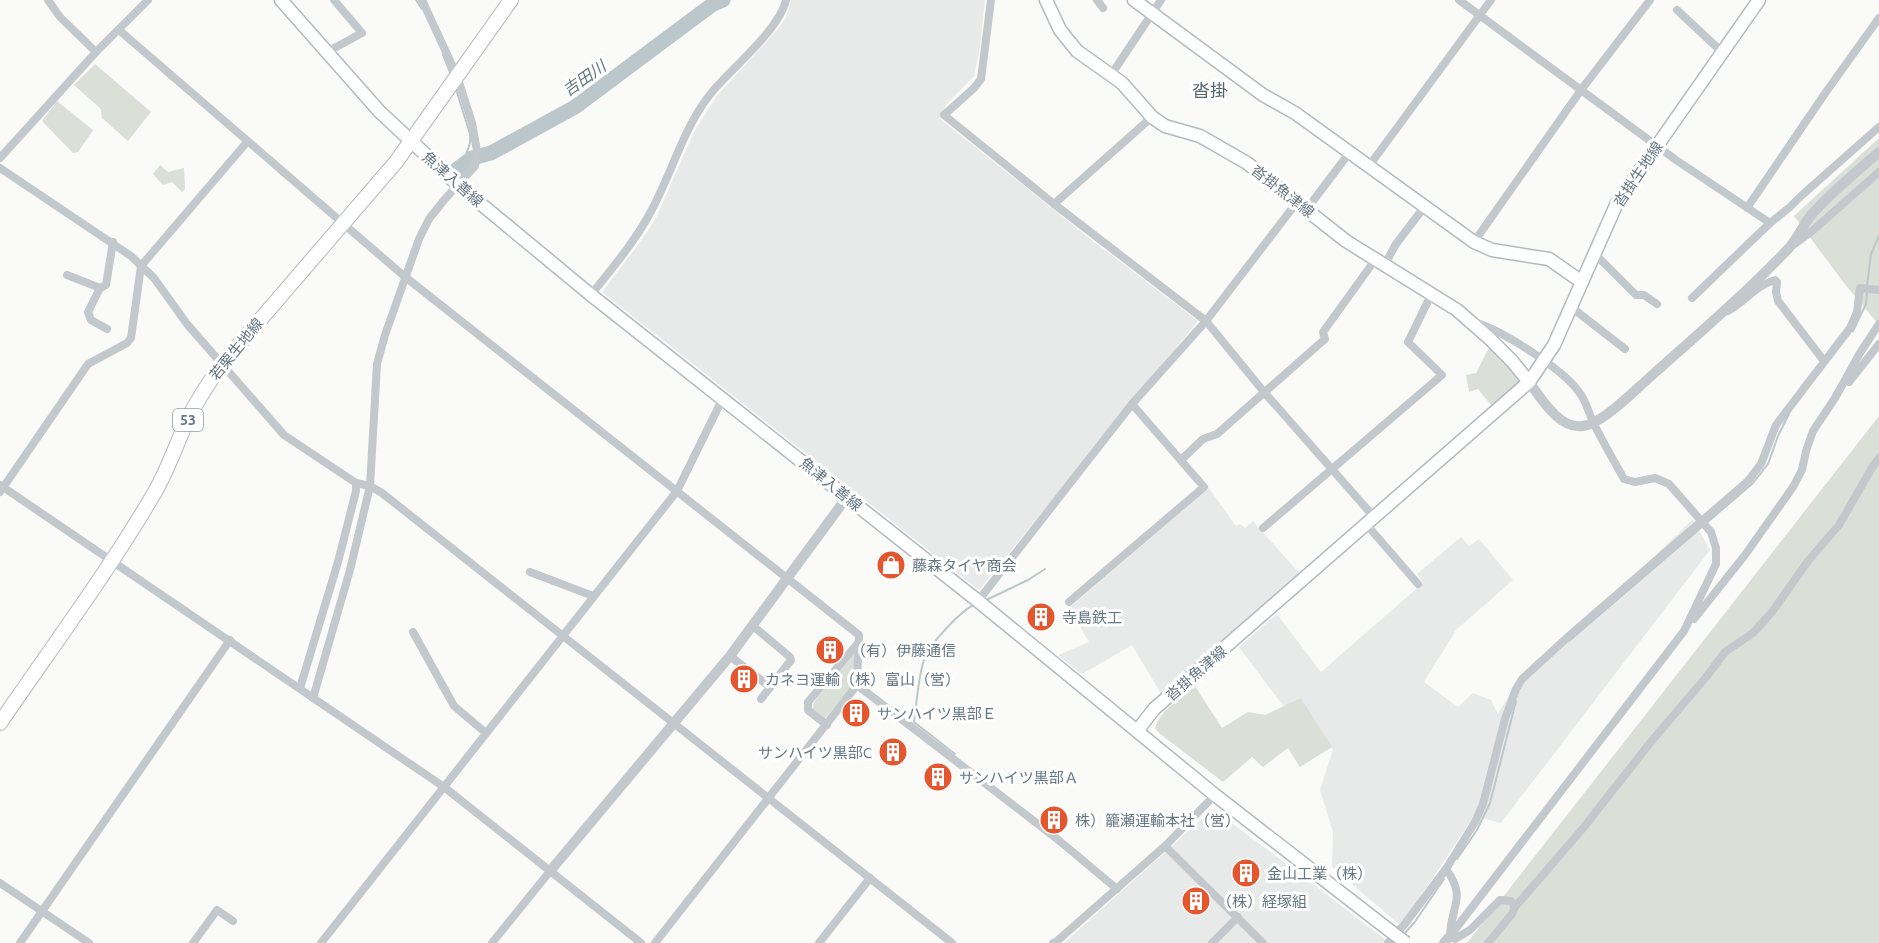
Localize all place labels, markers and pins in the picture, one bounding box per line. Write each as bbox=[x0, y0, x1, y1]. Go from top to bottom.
shop icon: 藤森タイヤ商会 bbox=[875, 549, 907, 581]
place label: 藤森タイヤ商会 bbox=[912, 557, 1017, 574]
building icon: 寺島鉄工 bbox=[1025, 601, 1057, 633]
place label: 寺島鉄工 bbox=[1062, 609, 1122, 626]
building icon: （有）伊藤通信 bbox=[814, 634, 846, 666]
place label: （有）伊藤通信 bbox=[851, 642, 956, 659]
building icon: カネヨ運輸（株）富山（営） bbox=[728, 663, 760, 695]
place label: カネヨ運輸（株）富山（営） bbox=[765, 671, 960, 688]
building icon: サンハイツ黒部Ｅ bbox=[840, 697, 872, 729]
place label: サンハイツ黒部Ｅ bbox=[877, 705, 997, 722]
building icon: サンハイツ黒部C bbox=[877, 736, 909, 768]
place label: サンハイツ黒部C bbox=[758, 744, 872, 761]
building icon: サンハイツ黒部Ａ bbox=[922, 761, 954, 793]
place label: サンハイツ黒部Ａ bbox=[959, 769, 1079, 786]
building icon: 株）籠瀬運輸本社（営） bbox=[1038, 804, 1070, 836]
place label: 株）籠瀬運輸本社（営） bbox=[1075, 812, 1240, 829]
building icon: 金山工業（株） bbox=[1230, 857, 1262, 889]
place label: 金山工業（株） bbox=[1267, 865, 1372, 882]
building icon: （株）経塚組 bbox=[1180, 885, 1212, 917]
place label: （株）経塚組 bbox=[1217, 893, 1307, 910]

